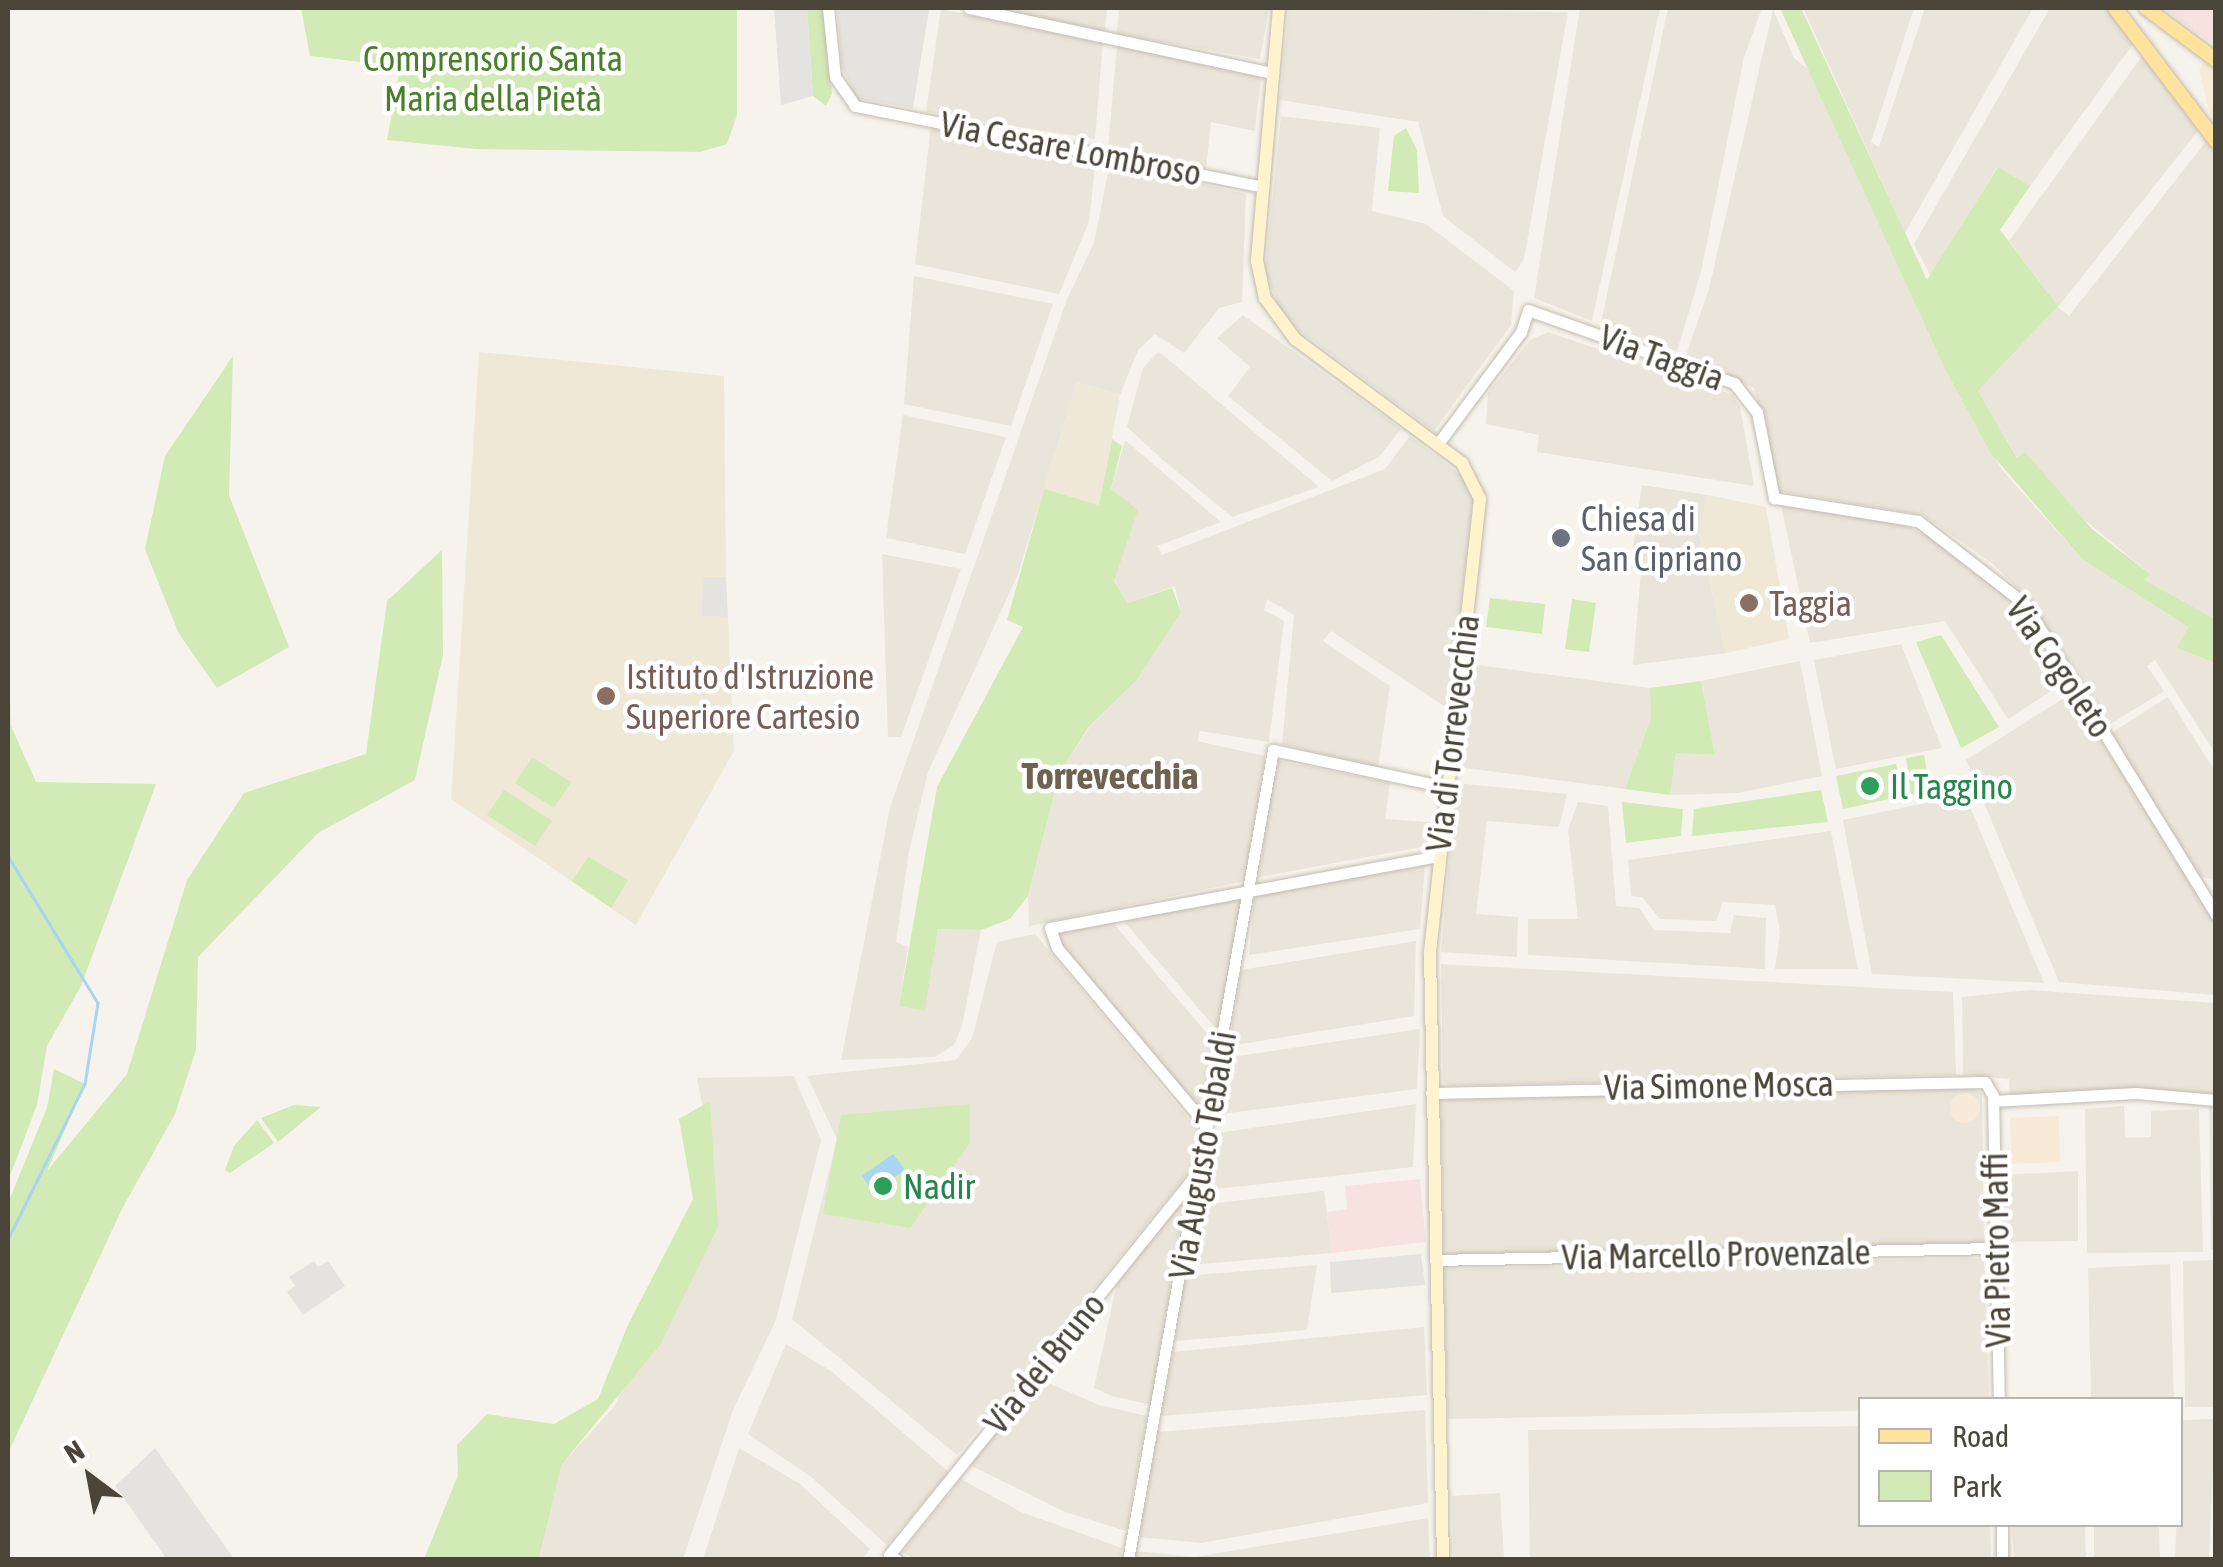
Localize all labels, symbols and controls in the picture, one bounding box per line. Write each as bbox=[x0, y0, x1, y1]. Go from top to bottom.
park label: Comprensorio Santa Maria della Pietà bbox=[363, 37, 623, 119]
street label: Via Cesare Lombroso bbox=[937, 102, 1205, 194]
street label: Via Taggia bbox=[1594, 315, 1730, 399]
place label: Chiesa di San Cipriano bbox=[1581, 497, 1742, 579]
marker: Chiesa di San Cipriano bbox=[1550, 527, 1572, 549]
place label: Taggia bbox=[1769, 582, 1852, 624]
street label: Via Cogoleto bbox=[1998, 589, 2122, 745]
marker: Taggia bbox=[1738, 592, 1760, 614]
street label: Via di Torrevecchia bbox=[1417, 612, 1487, 854]
place label: Istituto d'Istruzione Superiore Cartesio bbox=[626, 655, 874, 737]
marker: Istituto d'Istruzione Superiore Cartesio bbox=[595, 685, 617, 707]
district label: Torrevecchia bbox=[1022, 753, 1198, 799]
place label: Il Taggino bbox=[1890, 765, 2013, 807]
marker: Il Taggino bbox=[1859, 775, 1881, 797]
street label: Via Augusto Tebaldi bbox=[1160, 1028, 1244, 1282]
street label: Via Simone Mosca bbox=[1604, 1062, 1834, 1108]
street label: Via Pietro Maffi bbox=[1973, 1152, 2019, 1348]
place label: Nadir bbox=[903, 1165, 975, 1207]
marker: Nadir bbox=[872, 1175, 894, 1197]
street label: Via Marcello Provenzale bbox=[1561, 1230, 1871, 1278]
street label: Via dei Bruno bbox=[975, 1284, 1113, 1442]
legend bbox=[1858, 1397, 2183, 1527]
text: Road bbox=[1952, 1419, 2009, 1453]
north arrow bbox=[40, 1427, 140, 1527]
text: N bbox=[59, 1434, 90, 1470]
text: Park bbox=[1952, 1469, 2002, 1503]

